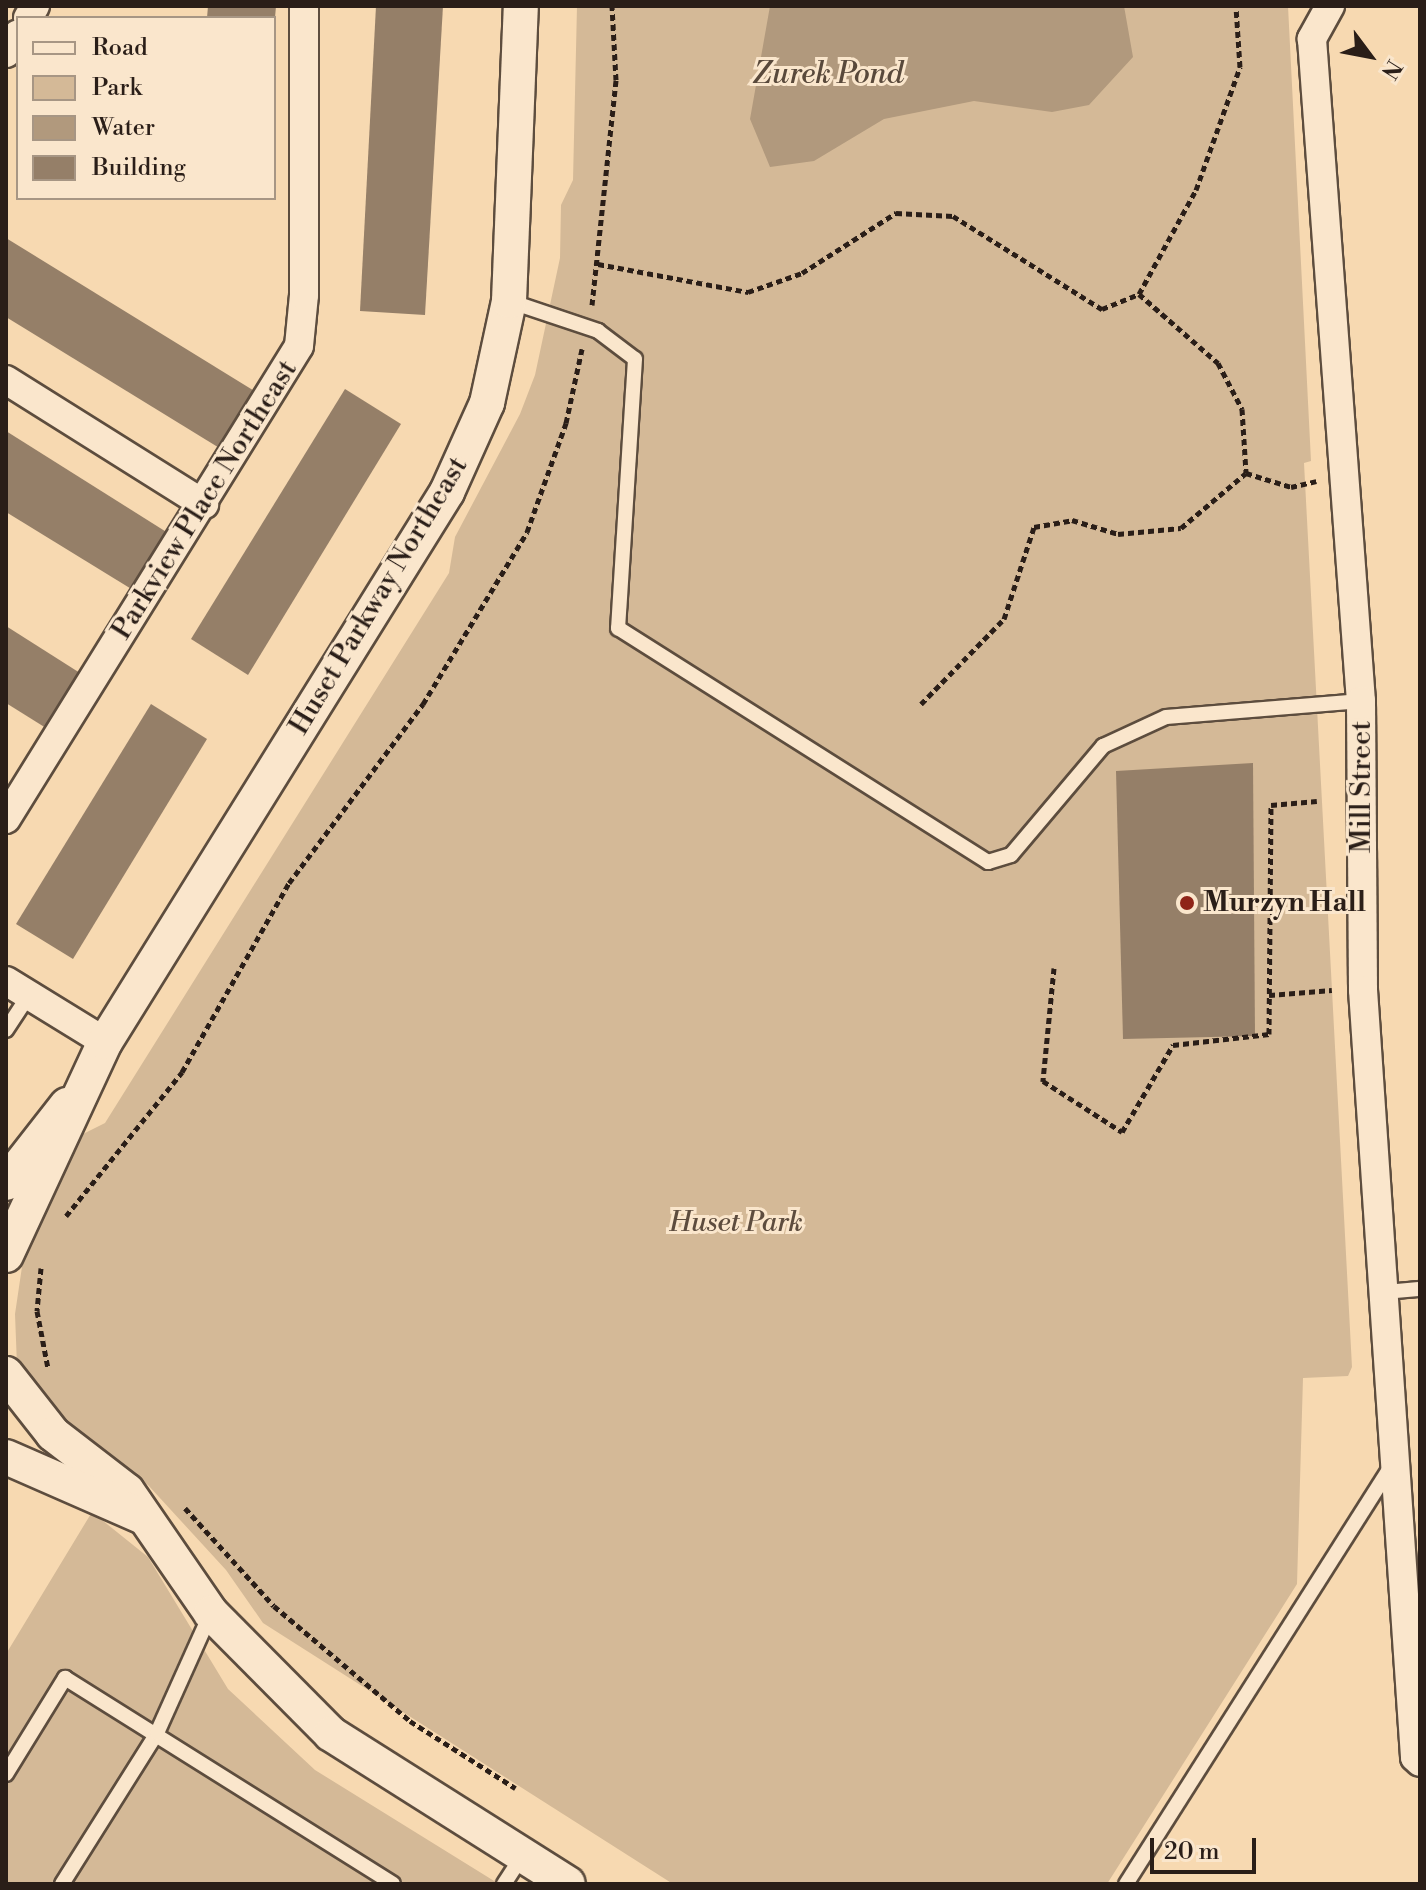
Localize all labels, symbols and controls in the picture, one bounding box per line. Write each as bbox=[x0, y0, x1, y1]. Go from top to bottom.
legend bbox=[16, 16, 276, 200]
north arrow bbox=[1330, 16, 1410, 96]
text: Road bbox=[92, 33, 148, 63]
text: N bbox=[1375, 54, 1407, 84]
water label: Zurek Pond bbox=[753, 56, 903, 92]
text: Park bbox=[92, 73, 142, 103]
text: Water bbox=[92, 113, 155, 143]
text: Building bbox=[92, 153, 186, 183]
street label: Parkview Place Northeast bbox=[105, 354, 305, 646]
street label: Huset Parkway Northeast bbox=[283, 451, 475, 741]
street label: Mill Street bbox=[1345, 721, 1379, 853]
place label: Murzyn Hall bbox=[1203, 886, 1366, 920]
marker: Murzyn Hall bbox=[1178, 894, 1196, 912]
park label: Huset Park bbox=[669, 1206, 803, 1240]
scale bar bbox=[1154, 1822, 1260, 1872]
text: 20 m bbox=[1164, 1837, 1220, 1867]

